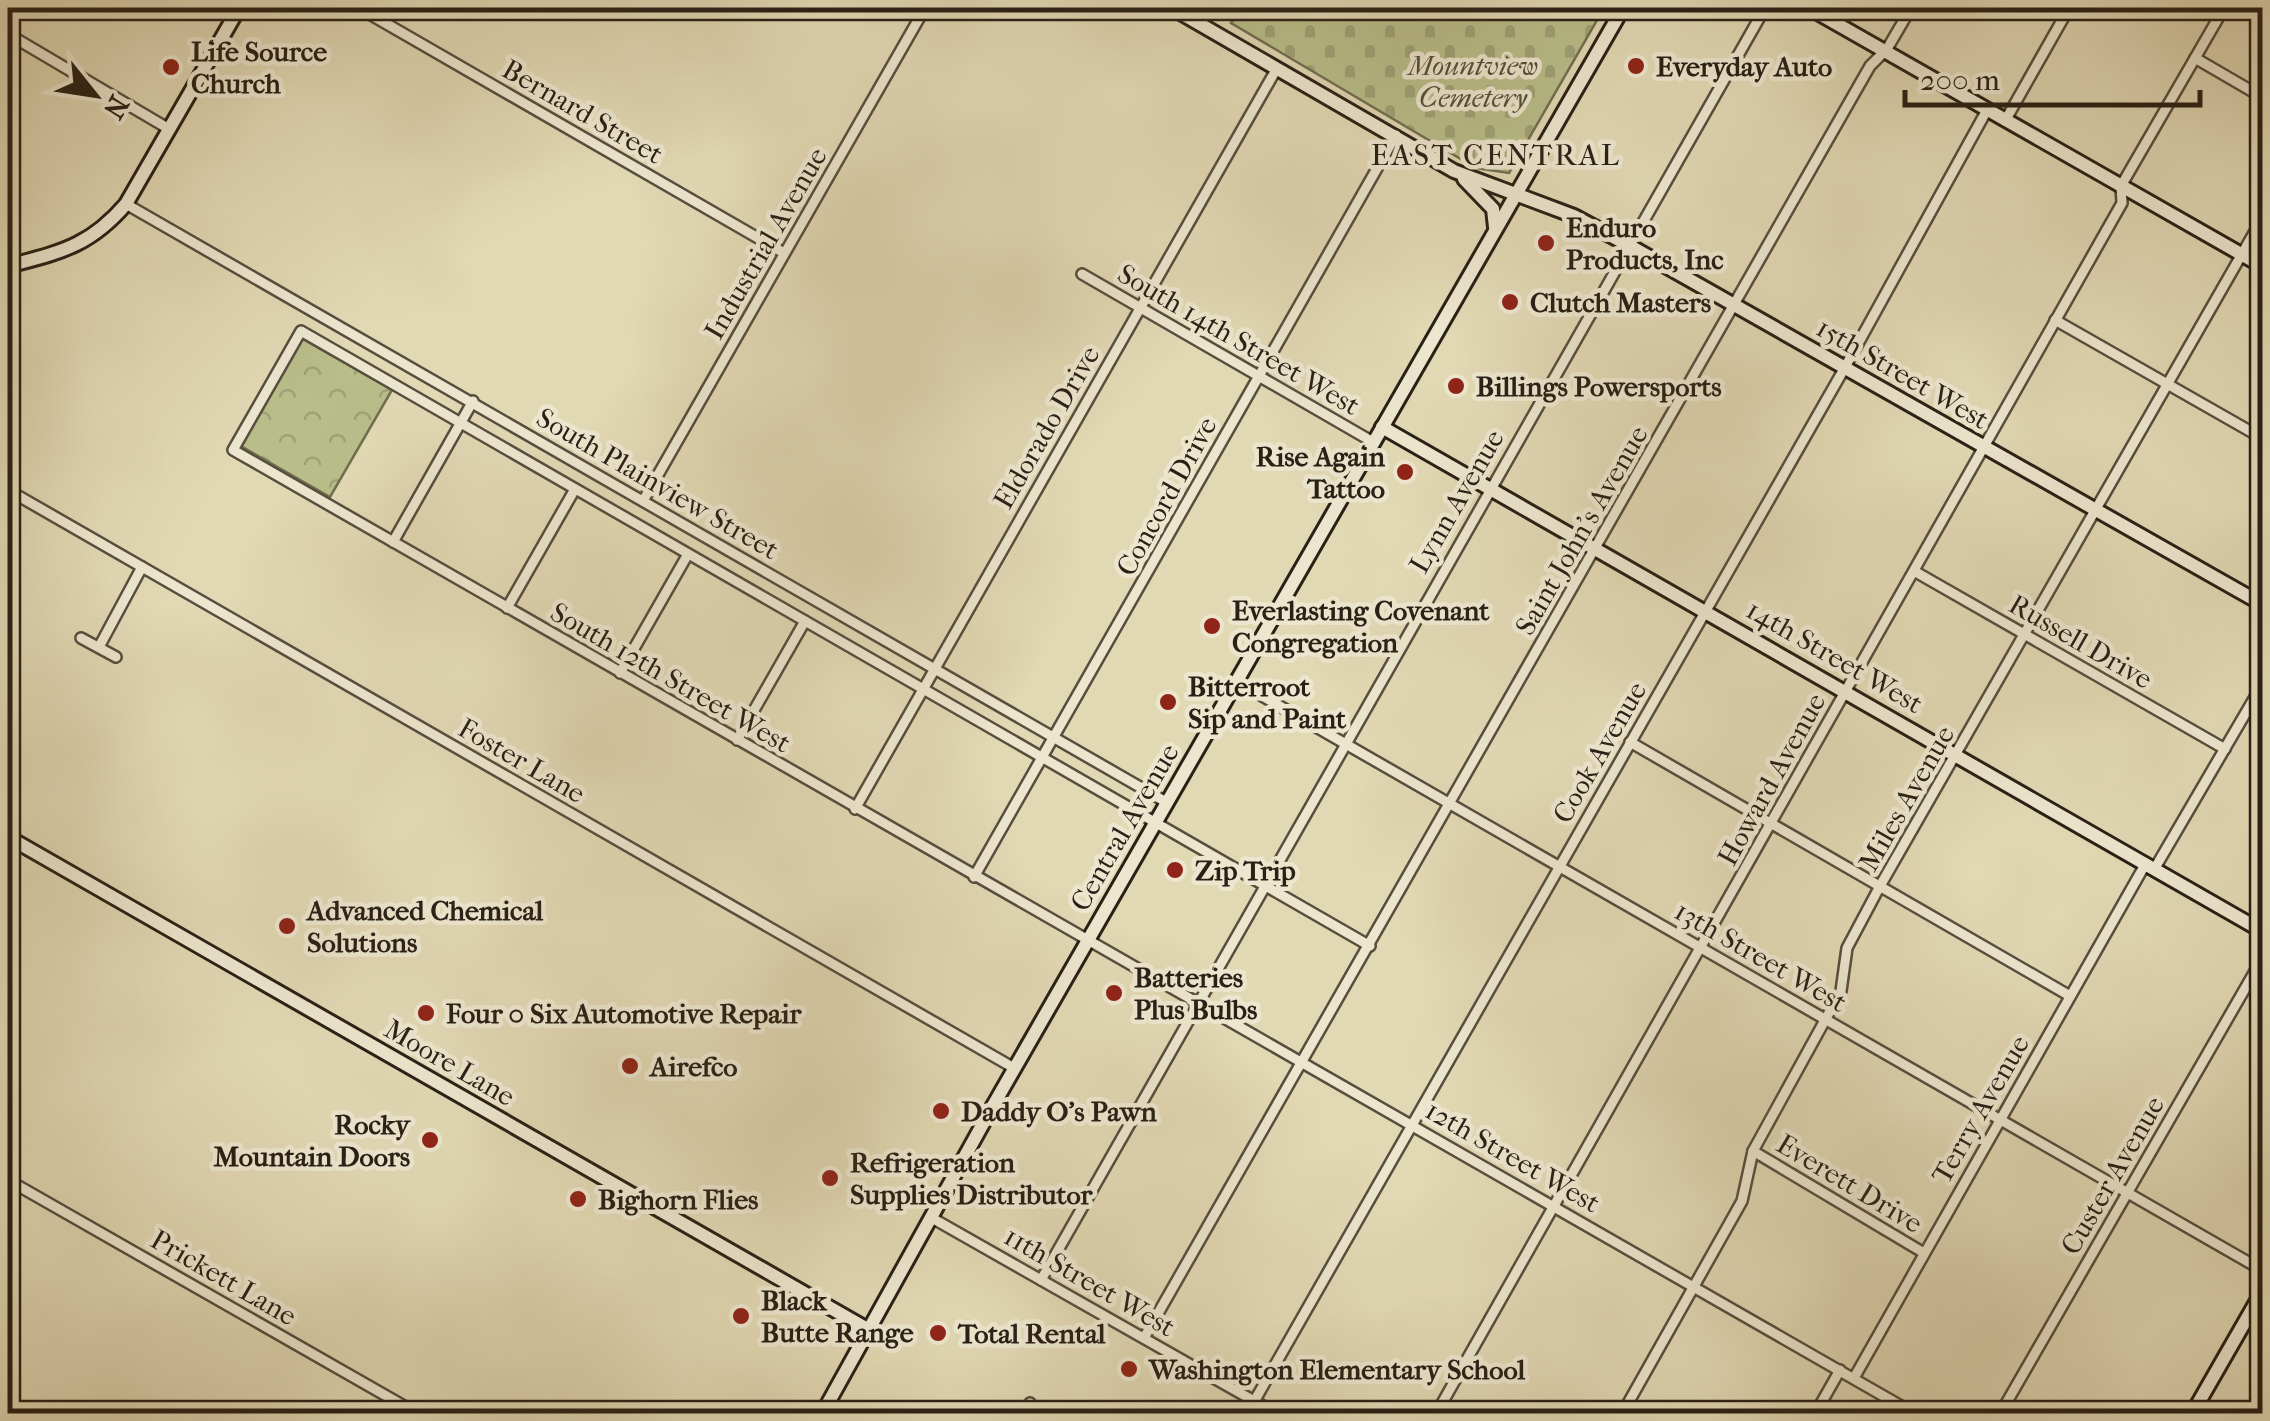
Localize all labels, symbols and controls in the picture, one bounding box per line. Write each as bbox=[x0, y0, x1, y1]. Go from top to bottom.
place label: Life Source Church bbox=[191, 35, 327, 100]
north arrow bbox=[45, 45, 145, 145]
scale bar bbox=[1905, 45, 2200, 107]
park label: Mountview Cemetery bbox=[1406, 49, 1538, 114]
place label: Everyday Auto bbox=[1656, 50, 1832, 83]
street label: Bernard Street bbox=[497, 52, 669, 171]
marker: Everyday Auto bbox=[1625, 55, 1647, 77]
marker: Life Source Church bbox=[160, 56, 182, 78]
text: 200 m bbox=[1920, 63, 2000, 98]
text: N bbox=[96, 90, 136, 125]
district label: EAST CENTRAL bbox=[1371, 138, 1621, 173]
street label: Industrial Avenue bbox=[697, 141, 834, 345]
place label: Enduro Products, Inc bbox=[1566, 211, 1724, 276]
marker: Enduro Products, Inc bbox=[1535, 232, 1557, 254]
street label: South 14th Street West bbox=[1112, 257, 1366, 422]
place label: Clutch Masters bbox=[1530, 286, 1711, 319]
marker: Clutch Masters bbox=[1499, 291, 1521, 313]
street label: 15th Street West bbox=[1811, 311, 1995, 436]
street label: Eldorado Drive bbox=[986, 340, 1106, 515]
place label: Billings Powersports bbox=[1476, 370, 1722, 403]
marker: Billings Powersports bbox=[1445, 375, 1467, 397]
street label: South Plainview Street bbox=[531, 401, 785, 566]
street label: Concord Drive bbox=[1109, 411, 1224, 581]
street label: Saint John's Avenue bbox=[1508, 420, 1655, 641]
street label: Lynn Avenue bbox=[1402, 424, 1511, 579]
place label: Rise Again Tattoo bbox=[1256, 440, 1386, 505]
marker: Rise Again Tattoo bbox=[1394, 461, 1416, 483]
street label: Russell Drive bbox=[2003, 587, 2158, 696]
street label: 14th Street West bbox=[1741, 593, 1929, 720]
place label: Everlasting Covenant Congregation bbox=[1232, 594, 1490, 659]
street label: South 12th Street West bbox=[545, 595, 797, 760]
marker: Everlasting Covenant Congregation bbox=[1201, 615, 1223, 637]
place label: Bitterroot Sip and Paint bbox=[1188, 670, 1347, 735]
street label: Cook Avenue bbox=[1546, 676, 1653, 829]
street label: Howard Avenue bbox=[1710, 687, 1833, 871]
marker: Bitterroot Sip and Paint bbox=[1157, 691, 1179, 713]
street label: Foster Lane bbox=[452, 711, 591, 810]
street label: Miles Avenue bbox=[1852, 720, 1961, 877]
street label: Central Avenue bbox=[1063, 738, 1186, 917]
place label: Zip Trip bbox=[1195, 854, 1296, 887]
marker: Zip Trip bbox=[1164, 859, 1186, 881]
place label: Advanced Chemical Solutions bbox=[305, 894, 543, 959]
street label: 13th Street West bbox=[1669, 894, 1853, 1019]
marker: Advanced Chemical Solutions bbox=[276, 915, 298, 937]
place label: Batteries Plus Bulbs bbox=[1134, 961, 1257, 1026]
marker: Batteries Plus Bulbs bbox=[1103, 982, 1125, 1004]
place label: Four 0 Six Automotive Repair bbox=[446, 997, 803, 1030]
marker: Four 0 Six Automotive Repair bbox=[415, 1002, 437, 1024]
street label: Moore Lane bbox=[379, 1012, 521, 1113]
street label: Terry Avenue bbox=[1925, 1029, 2036, 1189]
place label: Airefco bbox=[648, 1050, 738, 1083]
marker: Airefco bbox=[619, 1055, 641, 1077]
street label: Custer Avenue bbox=[2054, 1090, 2171, 1260]
street label: 12th Street West bbox=[1420, 1093, 1606, 1220]
place label: Daddy O's Pawn bbox=[961, 1095, 1158, 1128]
marker: Daddy O's Pawn bbox=[930, 1100, 952, 1122]
place label: Rocky Mountain Doors bbox=[214, 1108, 412, 1173]
street label: Everett Drive bbox=[1771, 1127, 1929, 1240]
marker: Rocky Mountain Doors bbox=[419, 1129, 441, 1151]
place label: Refrigeration Supplies Distributor bbox=[850, 1146, 1093, 1211]
marker: Refrigeration Supplies Distributor bbox=[819, 1167, 841, 1189]
place label: Bighorn Flies bbox=[598, 1183, 758, 1216]
marker: Bighorn Flies bbox=[567, 1188, 589, 1210]
street label: 11th Street West bbox=[999, 1219, 1181, 1344]
street label: Prickett Lane bbox=[145, 1222, 303, 1333]
place label: Black Butte Range bbox=[761, 1284, 914, 1349]
marker: Black Butte Range bbox=[730, 1305, 752, 1327]
place label: Total Rental bbox=[957, 1317, 1106, 1350]
marker: Total Rental bbox=[927, 1322, 949, 1344]
place label: Washington Elementary School bbox=[1148, 1353, 1525, 1386]
marker: Washington Elementary School bbox=[1118, 1358, 1140, 1380]

